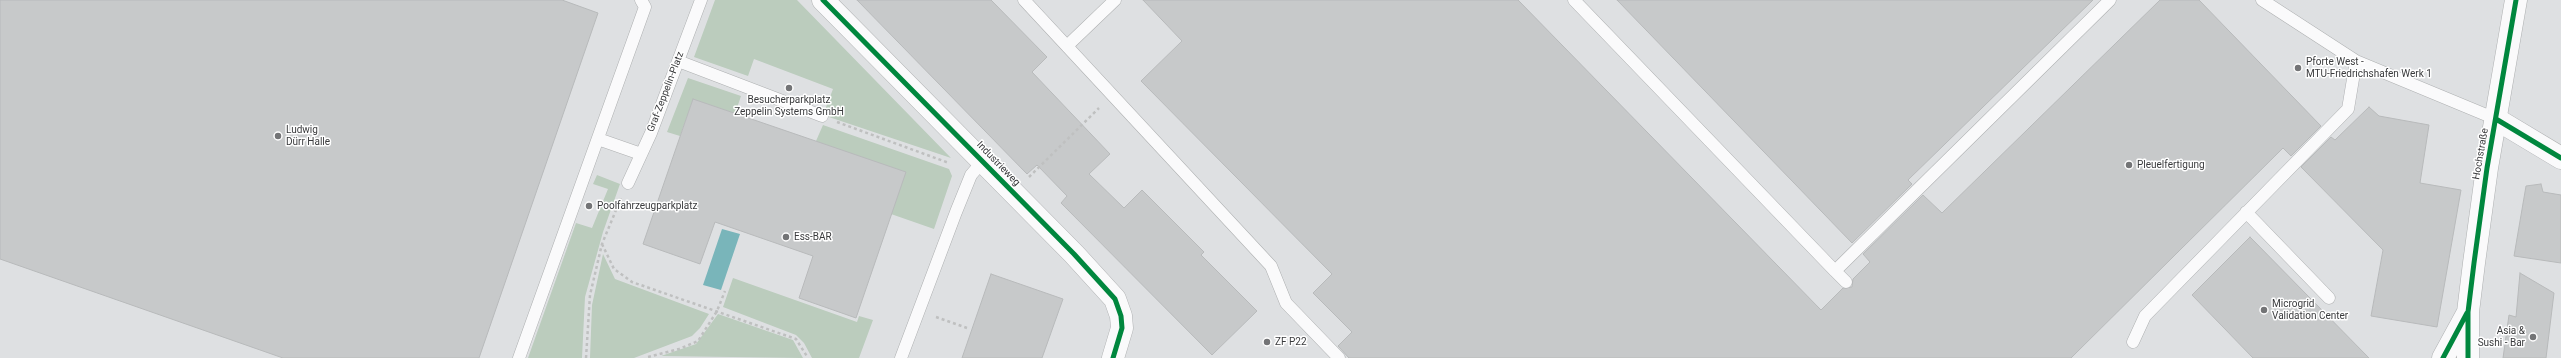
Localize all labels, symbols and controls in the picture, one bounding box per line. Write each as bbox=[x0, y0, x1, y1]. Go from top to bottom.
street label: Graf-Zeppelin-Platz bbox=[645, 50, 687, 134]
place label: Pforte West - MTU-Friedrichshafen Werk 1 bbox=[2306, 56, 2432, 80]
marker: Pforte West - MTU-Friedrichshafen Werk 1 bbox=[2293, 63, 2303, 73]
marker: Besucherparkplatz Zeppelin Systems GmbH bbox=[784, 83, 794, 93]
place label: Besucherparkplatz Zeppelin Systems GmbH bbox=[734, 94, 844, 118]
place label: Ludwig Dürr Halle bbox=[286, 124, 330, 148]
street label: Hochstraße bbox=[2471, 127, 2491, 181]
marker: Ludwig Dürr Halle bbox=[273, 131, 283, 141]
street label: Industrieweg bbox=[974, 139, 1022, 189]
place label: Pleuelfertigung bbox=[2137, 159, 2205, 171]
marker: Pleuelfertigung bbox=[2124, 160, 2134, 170]
place label: Poolfahrzeugparkplatz bbox=[597, 200, 697, 212]
marker: Poolfahrzeugparkplatz bbox=[584, 201, 594, 211]
place label: Ess-BAR bbox=[794, 231, 832, 243]
marker: Ess-BAR bbox=[781, 232, 791, 242]
place label: Microgrid Validation Center bbox=[2272, 298, 2348, 322]
marker: Microgrid Validation Center bbox=[2259, 305, 2269, 315]
place label: Asia & Sushi - Bar bbox=[2478, 325, 2525, 348]
marker: Asia & Sushi - Bar bbox=[2528, 332, 2538, 342]
place label: ZF P22 bbox=[1275, 336, 1307, 348]
marker: ZF P22 bbox=[1262, 337, 1272, 347]

